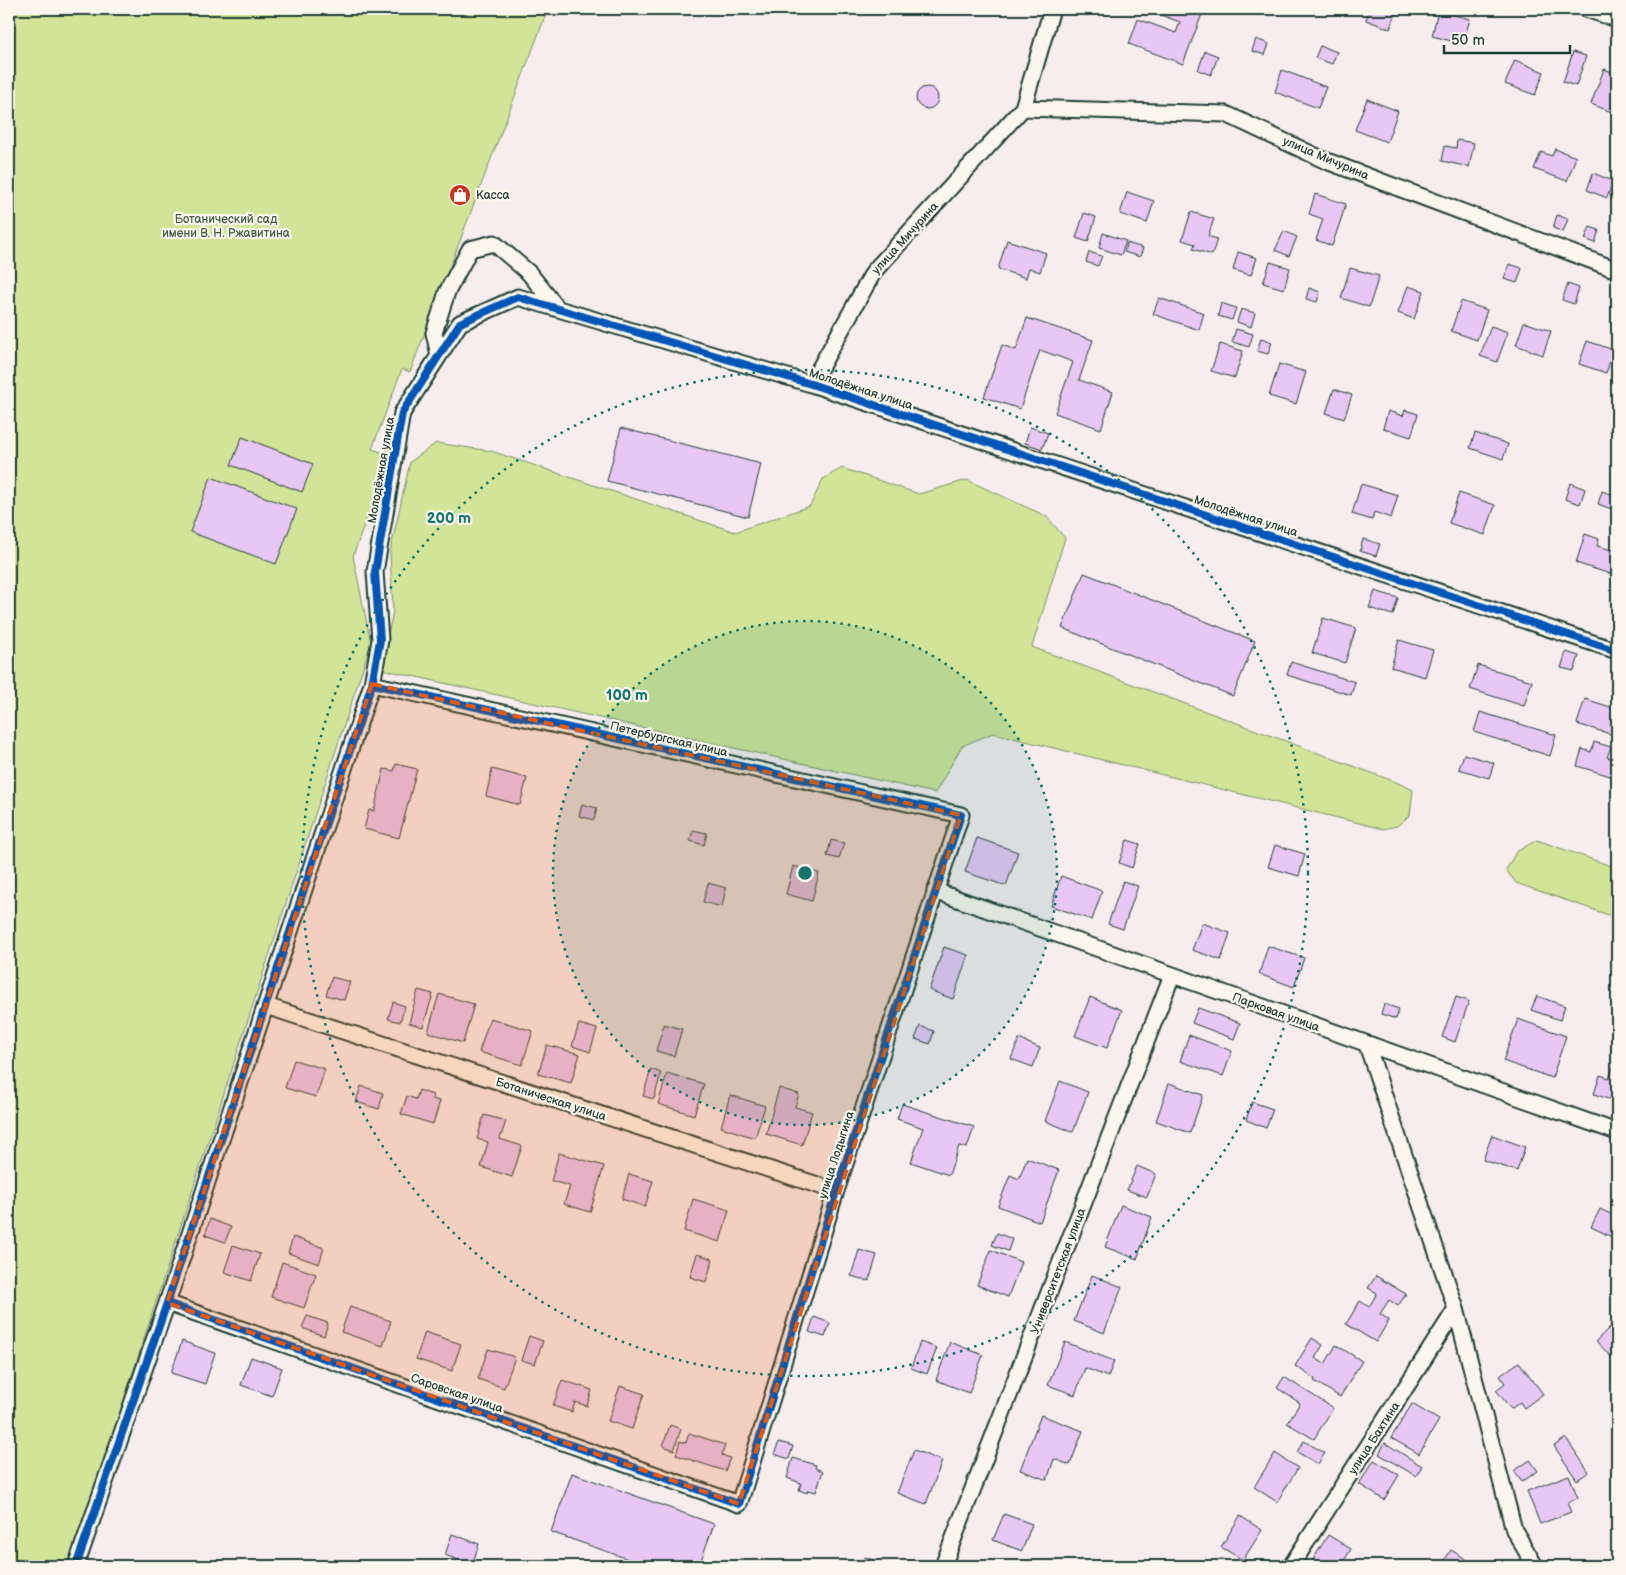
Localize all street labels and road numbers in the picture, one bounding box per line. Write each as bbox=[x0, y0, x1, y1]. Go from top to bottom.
street label: улица Мичурина bbox=[1280, 134, 1371, 183]
street label: улица Мичурина bbox=[869, 199, 942, 278]
street label: Молодёжная улица bbox=[807, 366, 915, 413]
street label: Молодёжная улица bbox=[365, 416, 398, 525]
street label: Молодёжная улица bbox=[1192, 493, 1300, 540]
street label: Петербургская улица bbox=[609, 719, 729, 760]
street label: Парковая улица bbox=[1230, 990, 1322, 1035]
street label: Ботаническая улица bbox=[494, 1075, 608, 1124]
street label: улица Лодыгина bbox=[815, 1109, 858, 1201]
street label: Университетская улица bbox=[1028, 1206, 1089, 1336]
street label: Саровская улица bbox=[409, 1371, 505, 1416]
street label: улица Бахтина bbox=[1345, 1399, 1403, 1477]

